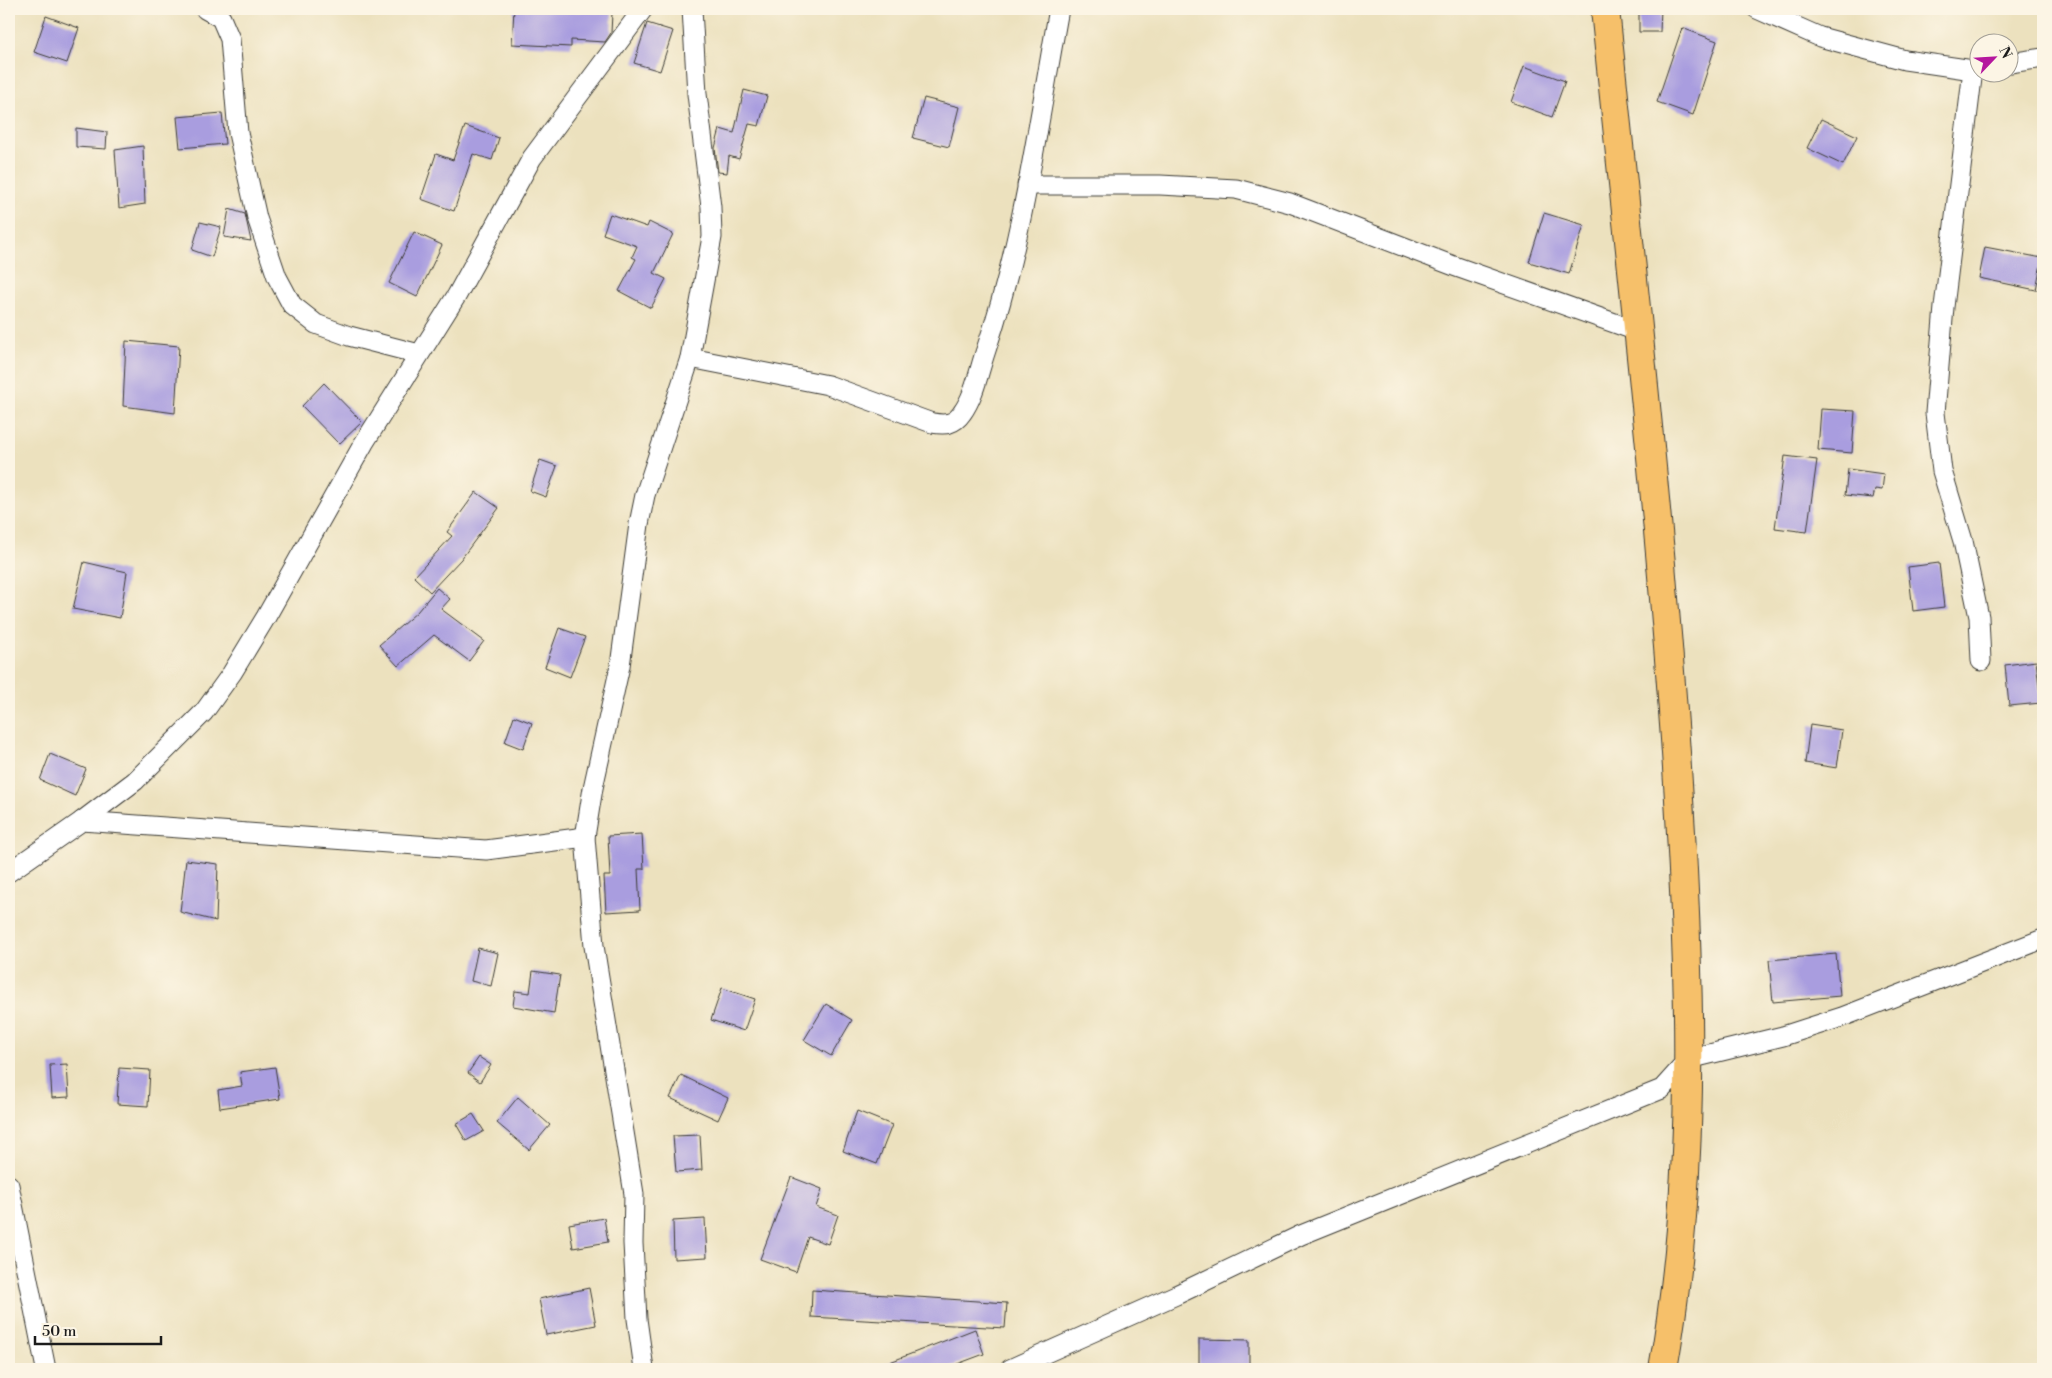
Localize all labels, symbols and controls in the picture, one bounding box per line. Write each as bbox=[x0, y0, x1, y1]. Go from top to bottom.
north arrow bbox=[1970, 32, 2020, 82]
text: N bbox=[1994, 44, 2015, 62]
scale bar bbox=[35, 1313, 161, 1345]
text: 50 m bbox=[42, 1322, 76, 1341]

